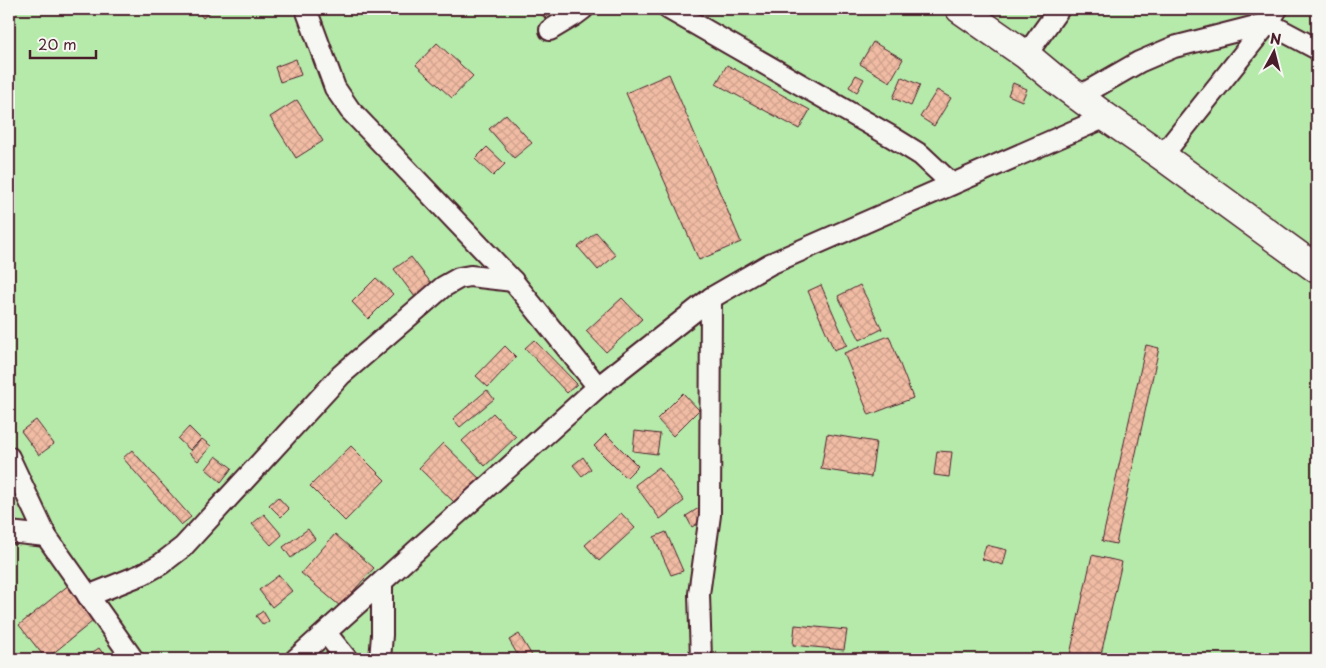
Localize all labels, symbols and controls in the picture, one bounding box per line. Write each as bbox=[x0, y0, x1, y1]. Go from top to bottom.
scale bar bbox=[30, 28, 96, 60]
north arrow bbox=[1248, 28, 1298, 78]
text: N bbox=[1269, 28, 1282, 50]
text: 20 m bbox=[38, 32, 77, 55]

